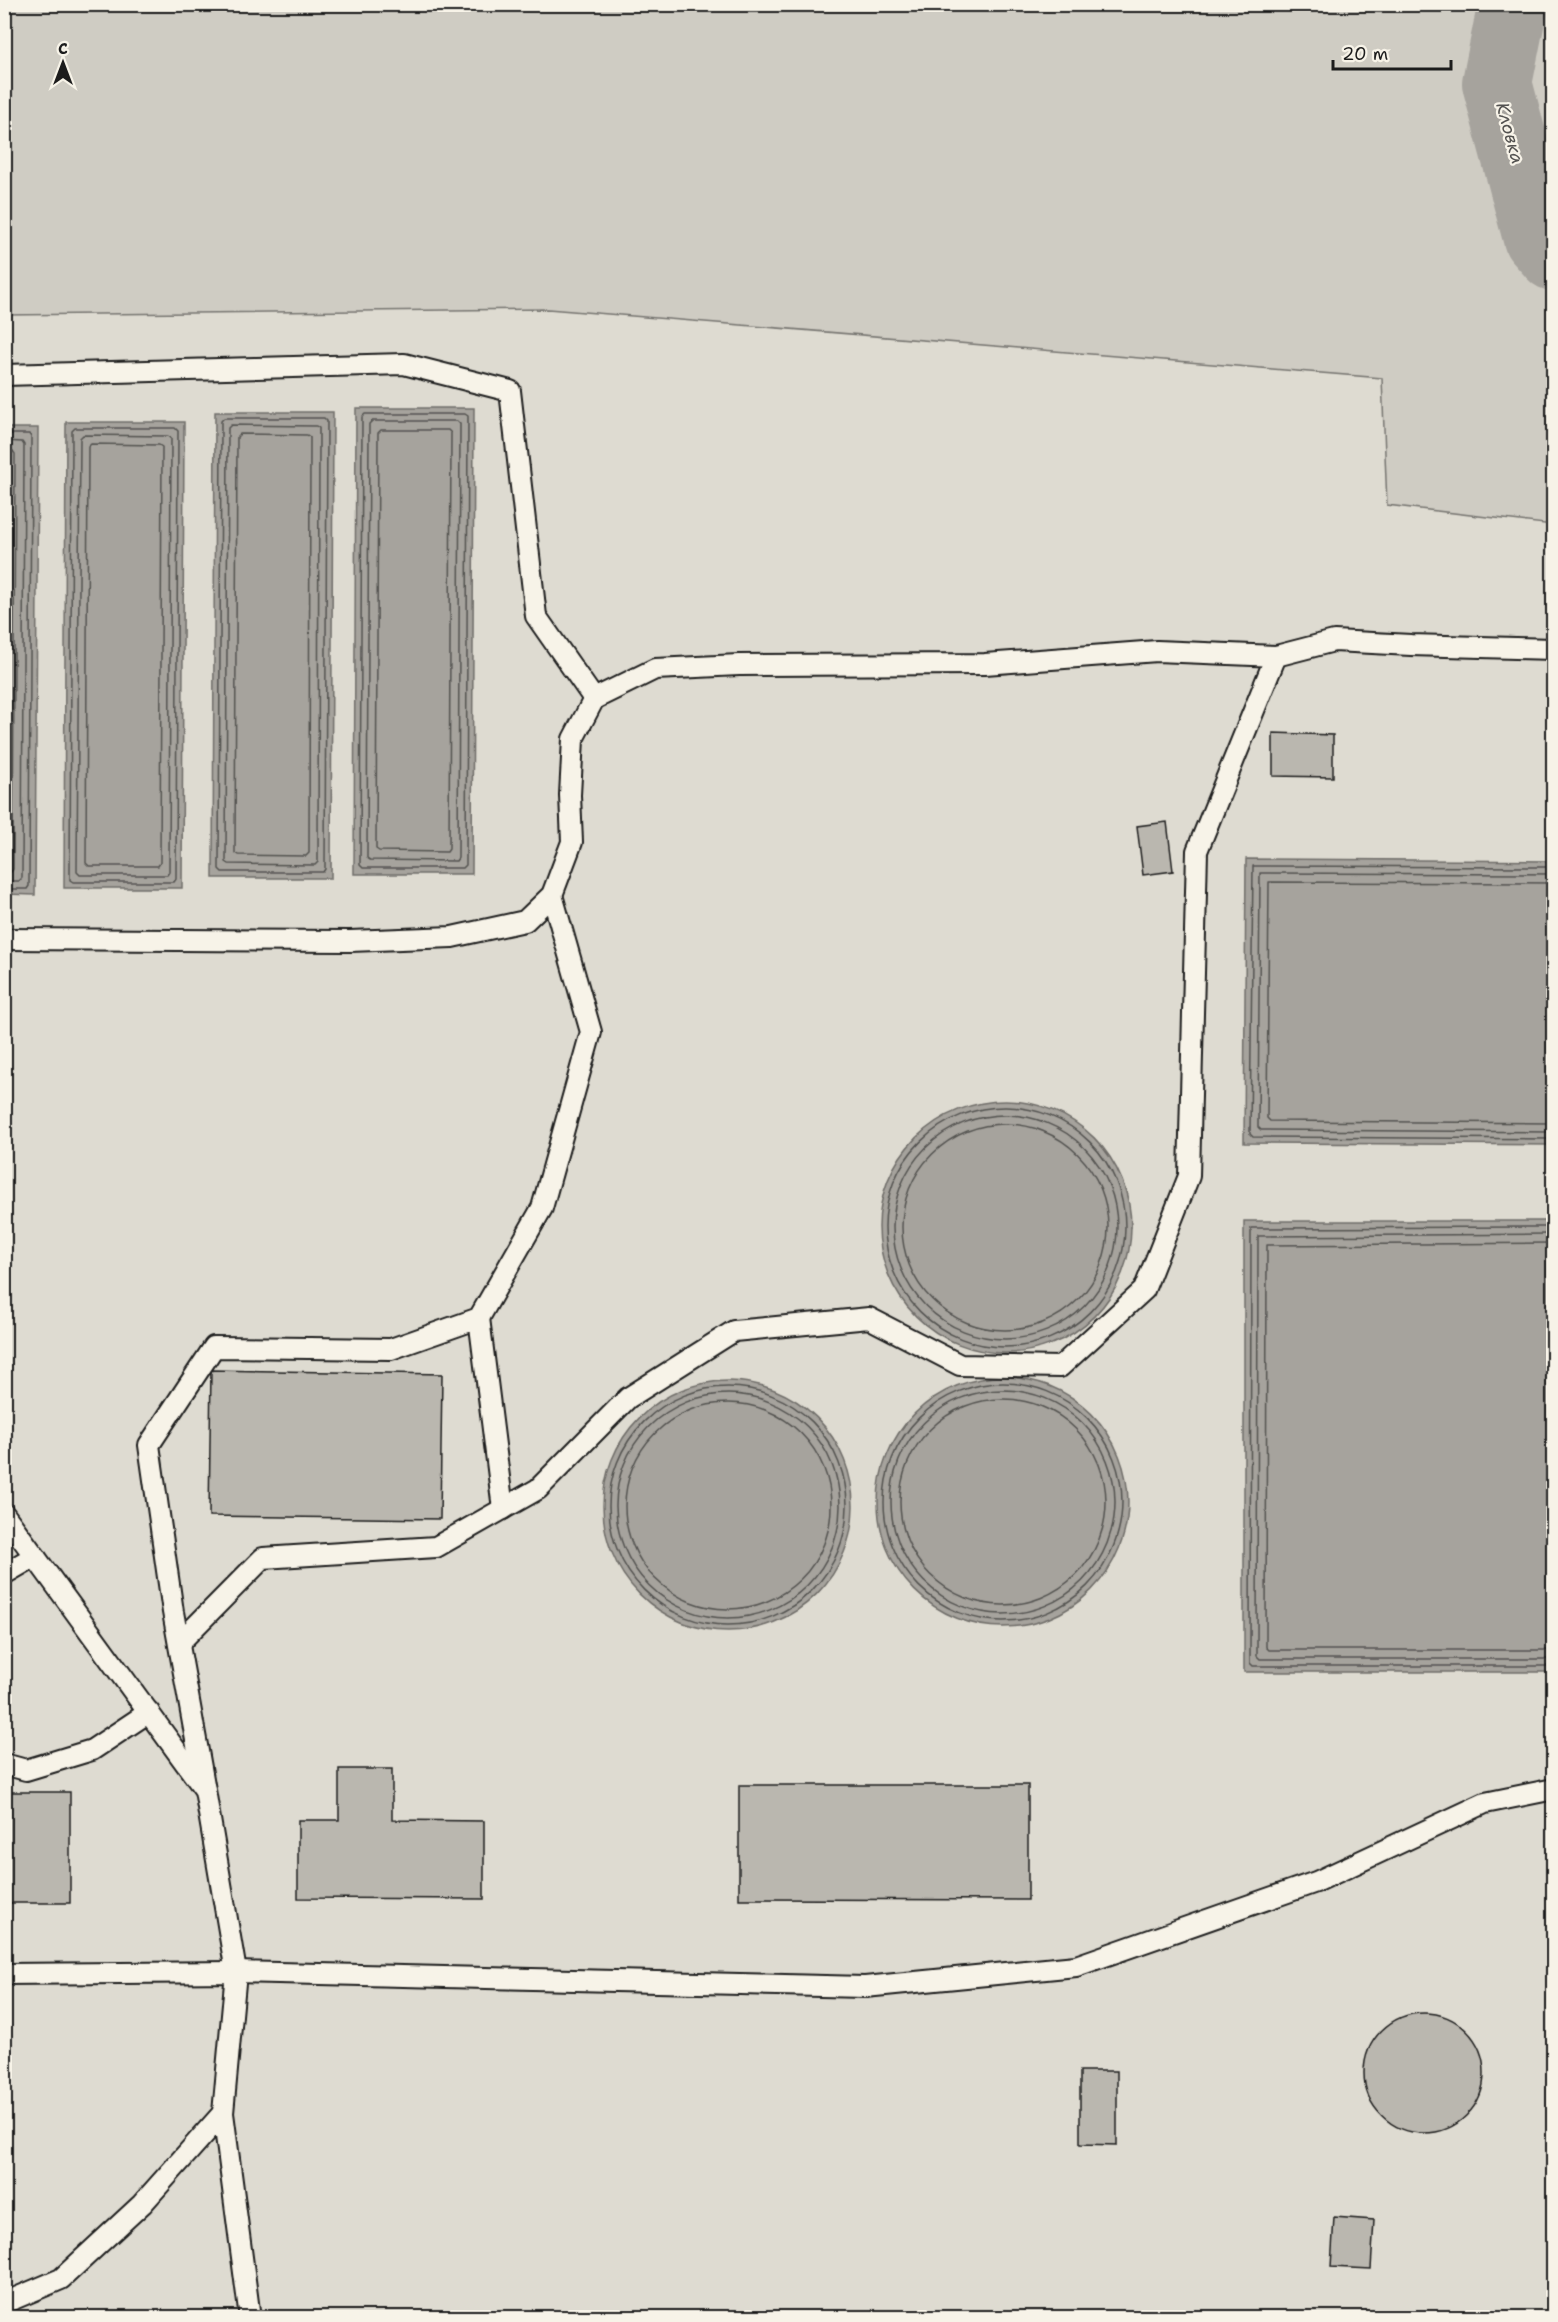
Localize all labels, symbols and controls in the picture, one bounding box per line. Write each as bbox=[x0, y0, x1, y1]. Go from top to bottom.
north arrow bbox=[33, 33, 93, 93]
scale bar bbox=[1333, 33, 1452, 71]
text: С bbox=[58, 38, 68, 59]
text: 20 m bbox=[1342, 42, 1388, 66]
water label: Кловка bbox=[1490, 100, 1530, 166]

